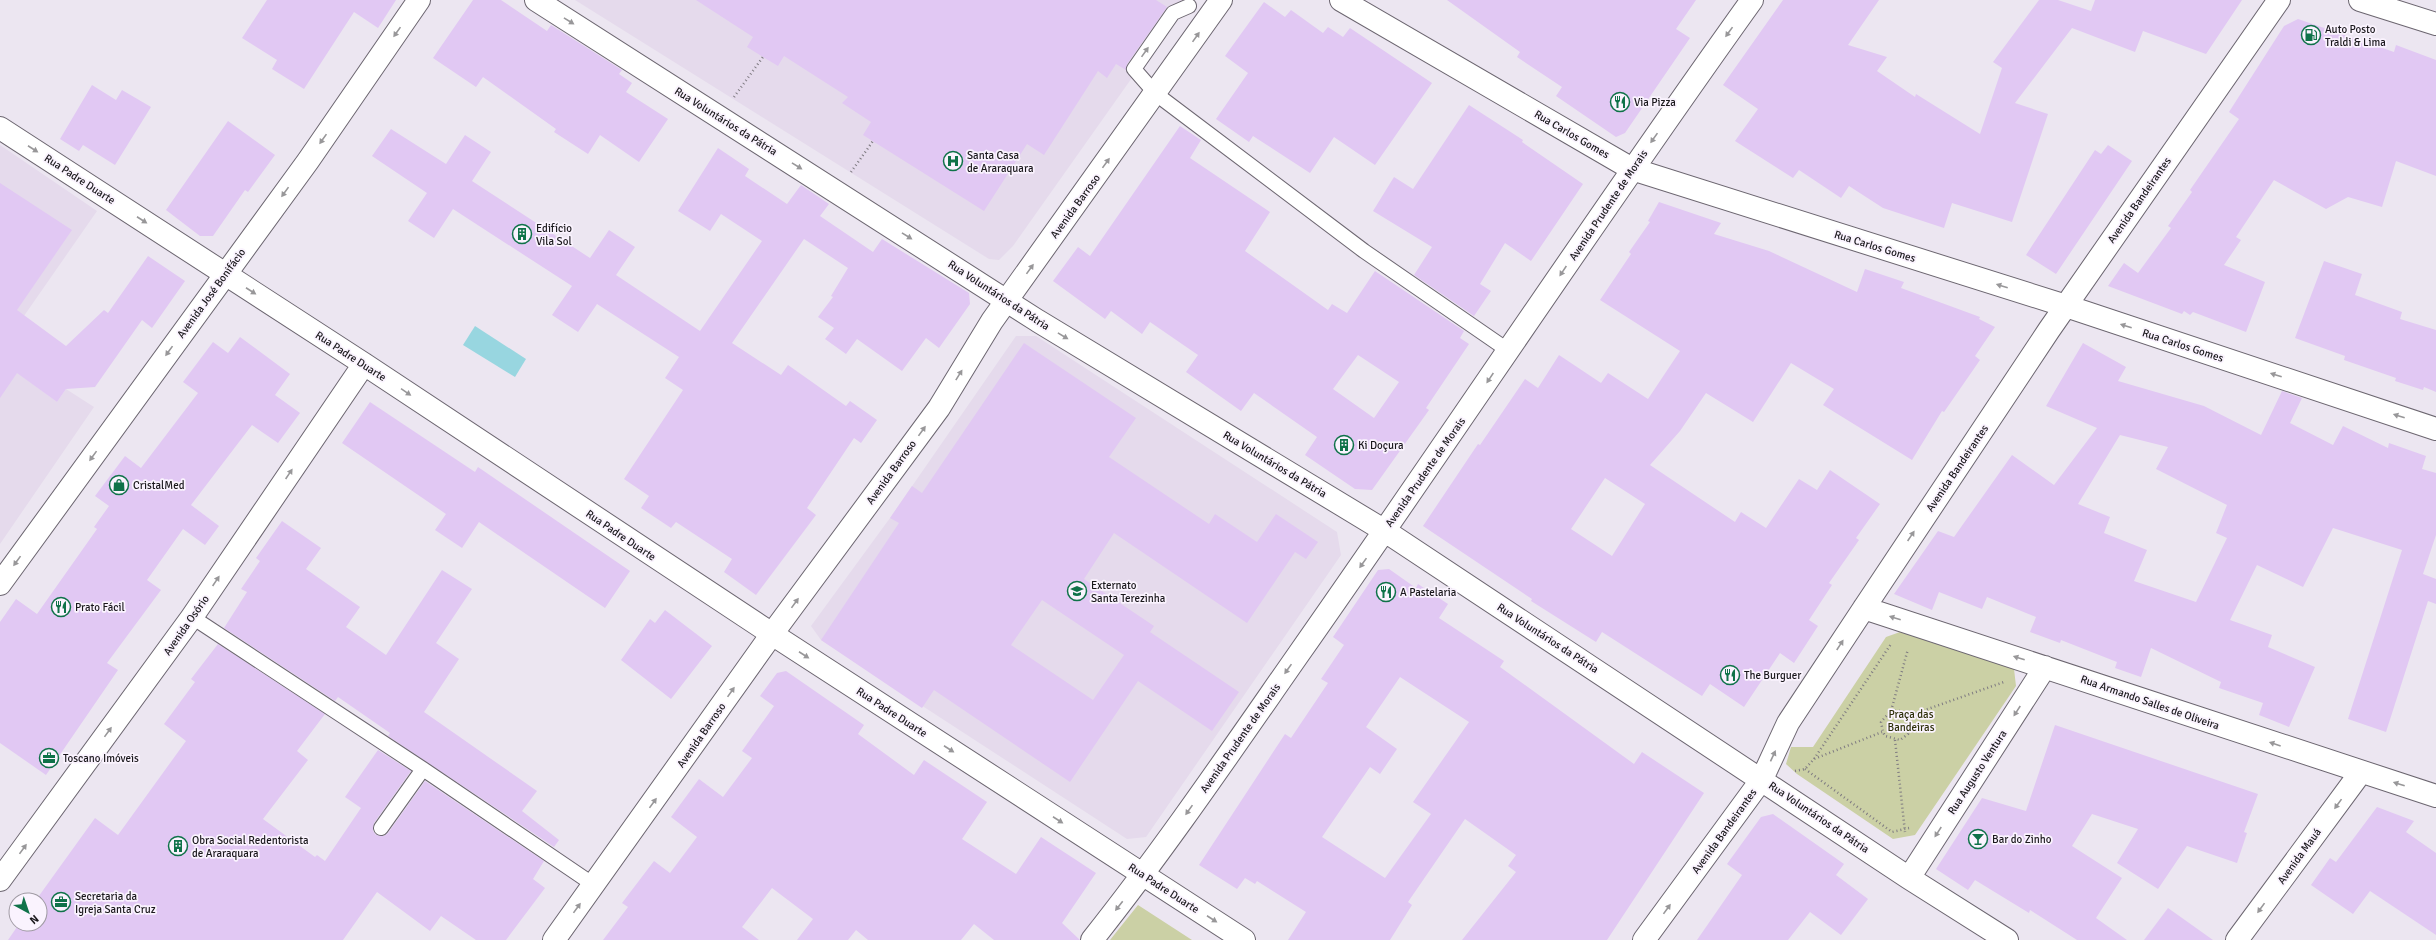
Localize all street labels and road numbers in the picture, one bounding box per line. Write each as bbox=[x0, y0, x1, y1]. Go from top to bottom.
street label: Rua Voluntários da Pátria bbox=[672, 85, 780, 159]
street label: Rua Carlos Gomes bbox=[1532, 108, 1612, 161]
street label: Avenida Prudente de Morais bbox=[1567, 147, 1650, 263]
street label: Rua Padre Duarte bbox=[42, 152, 118, 207]
street label: Avenida Bandeirantes bbox=[2105, 155, 2174, 246]
street label: Avenida Barroso bbox=[1048, 171, 1103, 241]
street label: Rua Carlos Gomes bbox=[1833, 228, 1917, 265]
street label: Avenida José Bonifácio bbox=[175, 246, 248, 341]
street label: Rua Voluntários da Pátria bbox=[945, 258, 1052, 333]
street label: Rua Carlos Gomes bbox=[2141, 326, 2225, 365]
street label: Rua Padre Duarte bbox=[313, 329, 389, 384]
street label: Avenida Prudente de Morais bbox=[1383, 415, 1468, 530]
street label: Avenida Bandeirantes bbox=[1924, 422, 1991, 514]
street label: Rua Voluntários da Pátria bbox=[1221, 428, 1329, 501]
street label: Avenida Barroso bbox=[864, 437, 919, 507]
street label: Rua Padre Duarte bbox=[583, 507, 658, 564]
street label: Avenida Osório bbox=[161, 592, 212, 658]
street label: Rua Voluntários da Pátria bbox=[1494, 601, 1601, 676]
street label: Rua Armando Salles de Oliveira bbox=[2079, 673, 2221, 733]
street label: Avenida Prudente de Morais bbox=[1198, 681, 1283, 796]
street label: Rua Padre Duarte bbox=[854, 685, 930, 740]
street label: Avenida Barroso bbox=[674, 700, 729, 770]
street label: Rua Augusto Ventura bbox=[1945, 727, 2010, 817]
street label: Rua Voluntários da Pátria bbox=[1766, 779, 1872, 856]
street label: Avenida Bandeirantes bbox=[1689, 786, 1760, 876]
street label: Avenida Mauá bbox=[2275, 826, 2324, 887]
street label: Rua Padre Duarte bbox=[1126, 861, 1202, 916]

